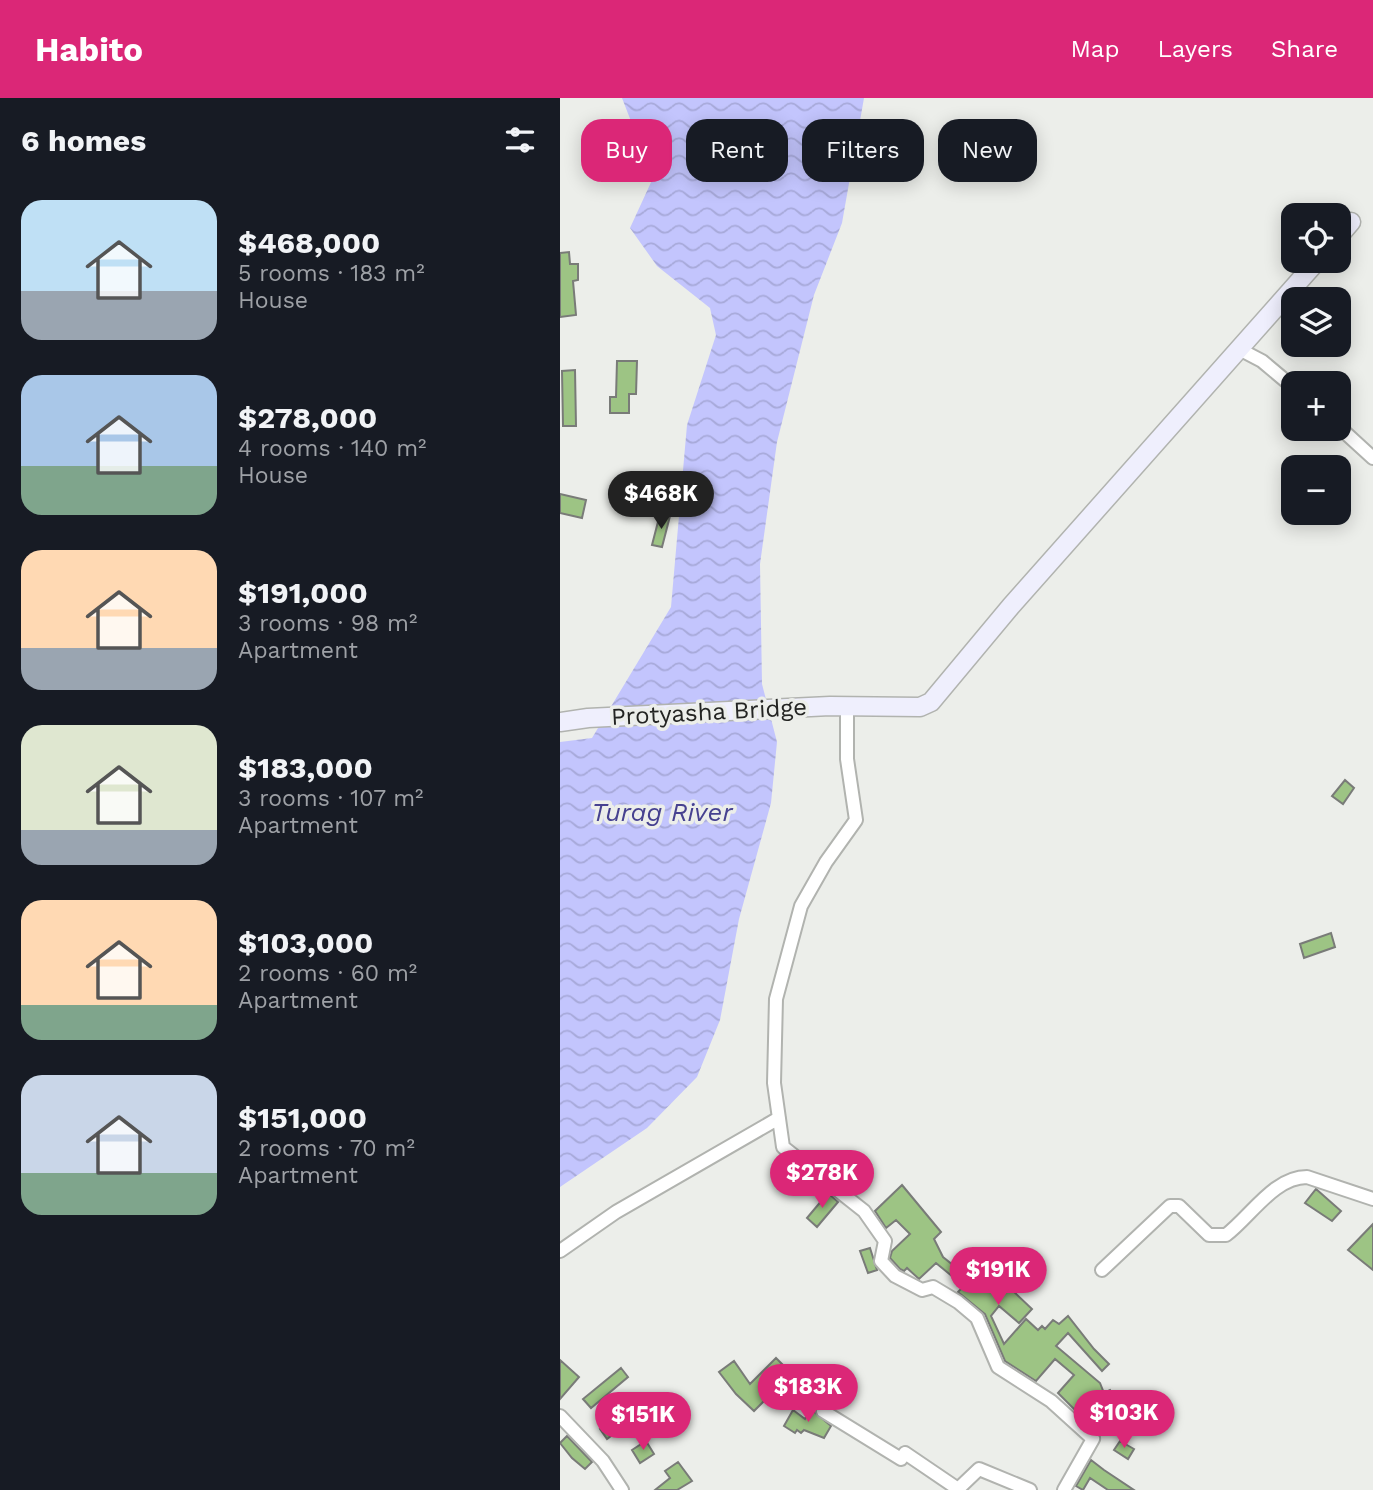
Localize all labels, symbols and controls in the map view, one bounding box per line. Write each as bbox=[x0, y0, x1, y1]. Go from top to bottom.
text: Habito bbox=[35, 30, 143, 69]
text: Map bbox=[1071, 35, 1119, 63]
text: Layers bbox=[1157, 35, 1233, 63]
text: Share bbox=[1271, 35, 1338, 63]
chip: Buy bbox=[581, 119, 672, 182]
chip: Rent bbox=[686, 119, 788, 182]
chip: Filters bbox=[802, 119, 924, 182]
chip: New bbox=[938, 119, 1037, 182]
icon: filters bbox=[501, 121, 539, 159]
text: 6 homes bbox=[21, 123, 146, 158]
map controls bbox=[1281, 203, 1351, 525]
button: locate bbox=[1281, 203, 1351, 273]
text: $468,000 bbox=[238, 225, 380, 260]
icon: home bbox=[77, 228, 161, 312]
text: 5 rooms · 183 m² bbox=[238, 260, 425, 287]
text: House bbox=[238, 287, 308, 314]
button: layers bbox=[1281, 287, 1351, 357]
button: + bbox=[1281, 371, 1351, 441]
text: $278,000 bbox=[238, 400, 377, 435]
icon: home bbox=[77, 403, 161, 487]
text: 4 rooms · 140 m² bbox=[238, 435, 426, 462]
button: − bbox=[1281, 455, 1351, 525]
text: House bbox=[238, 462, 308, 489]
pin: $468K bbox=[612, 472, 710, 531]
text: $468K bbox=[624, 480, 698, 507]
text: $191,000 bbox=[238, 575, 368, 610]
icon: home bbox=[77, 578, 161, 662]
text: 3 rooms · 98 m² bbox=[238, 610, 417, 637]
text: Apartment bbox=[238, 637, 358, 664]
street label: Protyasha Bridge bbox=[610, 693, 808, 731]
text: $183,000 bbox=[238, 750, 373, 785]
icon: home bbox=[77, 753, 161, 837]
text: 3 rooms · 107 m² bbox=[238, 785, 424, 812]
water label: Turag River bbox=[591, 797, 733, 827]
text: Apartment bbox=[238, 812, 358, 839]
text: $103,000 bbox=[238, 925, 373, 960]
icon: home bbox=[77, 928, 161, 1012]
text: 2 rooms · 60 m² bbox=[238, 960, 417, 987]
text: Apartment bbox=[238, 987, 358, 1014]
text: $151,000 bbox=[238, 1100, 367, 1135]
icon: home bbox=[77, 1103, 161, 1187]
text: 2 rooms · 70 m² bbox=[238, 1135, 415, 1162]
pin: $278K bbox=[773, 1150, 871, 1210]
text: $278K bbox=[786, 1159, 858, 1186]
text: Apartment bbox=[238, 1162, 358, 1189]
pin: $191K bbox=[949, 1248, 1047, 1307]
text: $191K bbox=[966, 1256, 1030, 1283]
pin: $183K bbox=[759, 1364, 857, 1424]
text: $183K bbox=[774, 1373, 842, 1400]
pin: $103K bbox=[1075, 1390, 1173, 1450]
pin: $151K bbox=[594, 1392, 692, 1452]
text: $103K bbox=[1090, 1399, 1158, 1426]
text: $151K bbox=[611, 1401, 675, 1428]

